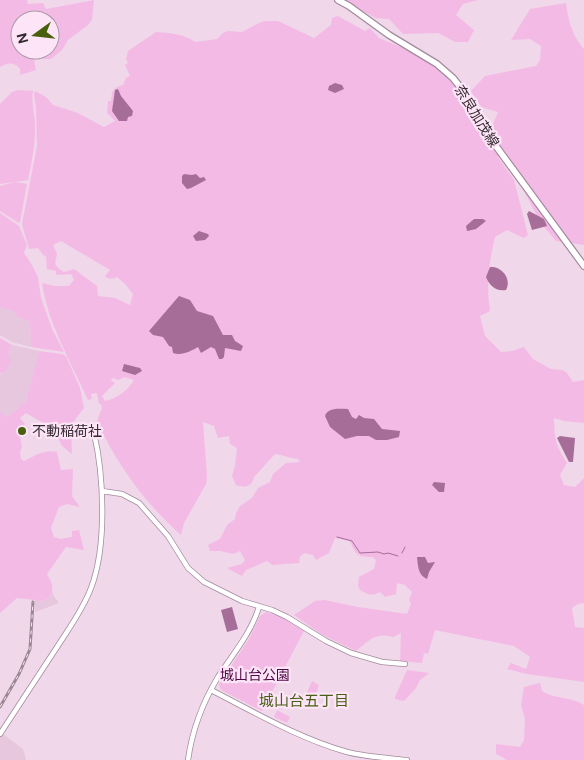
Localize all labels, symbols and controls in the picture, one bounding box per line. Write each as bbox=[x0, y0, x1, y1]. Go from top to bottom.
north arrow bbox=[10, 10, 60, 60]
text: N bbox=[12, 31, 32, 46]
street label: 奈良加茂線 bbox=[451, 82, 503, 150]
place label: 不動稲荷社 bbox=[32, 422, 102, 440]
marker: 不動稲荷社 bbox=[16, 425, 28, 437]
park label: 城山台公園 bbox=[220, 666, 290, 684]
district label: 城山台五丁目 bbox=[259, 691, 349, 711]

